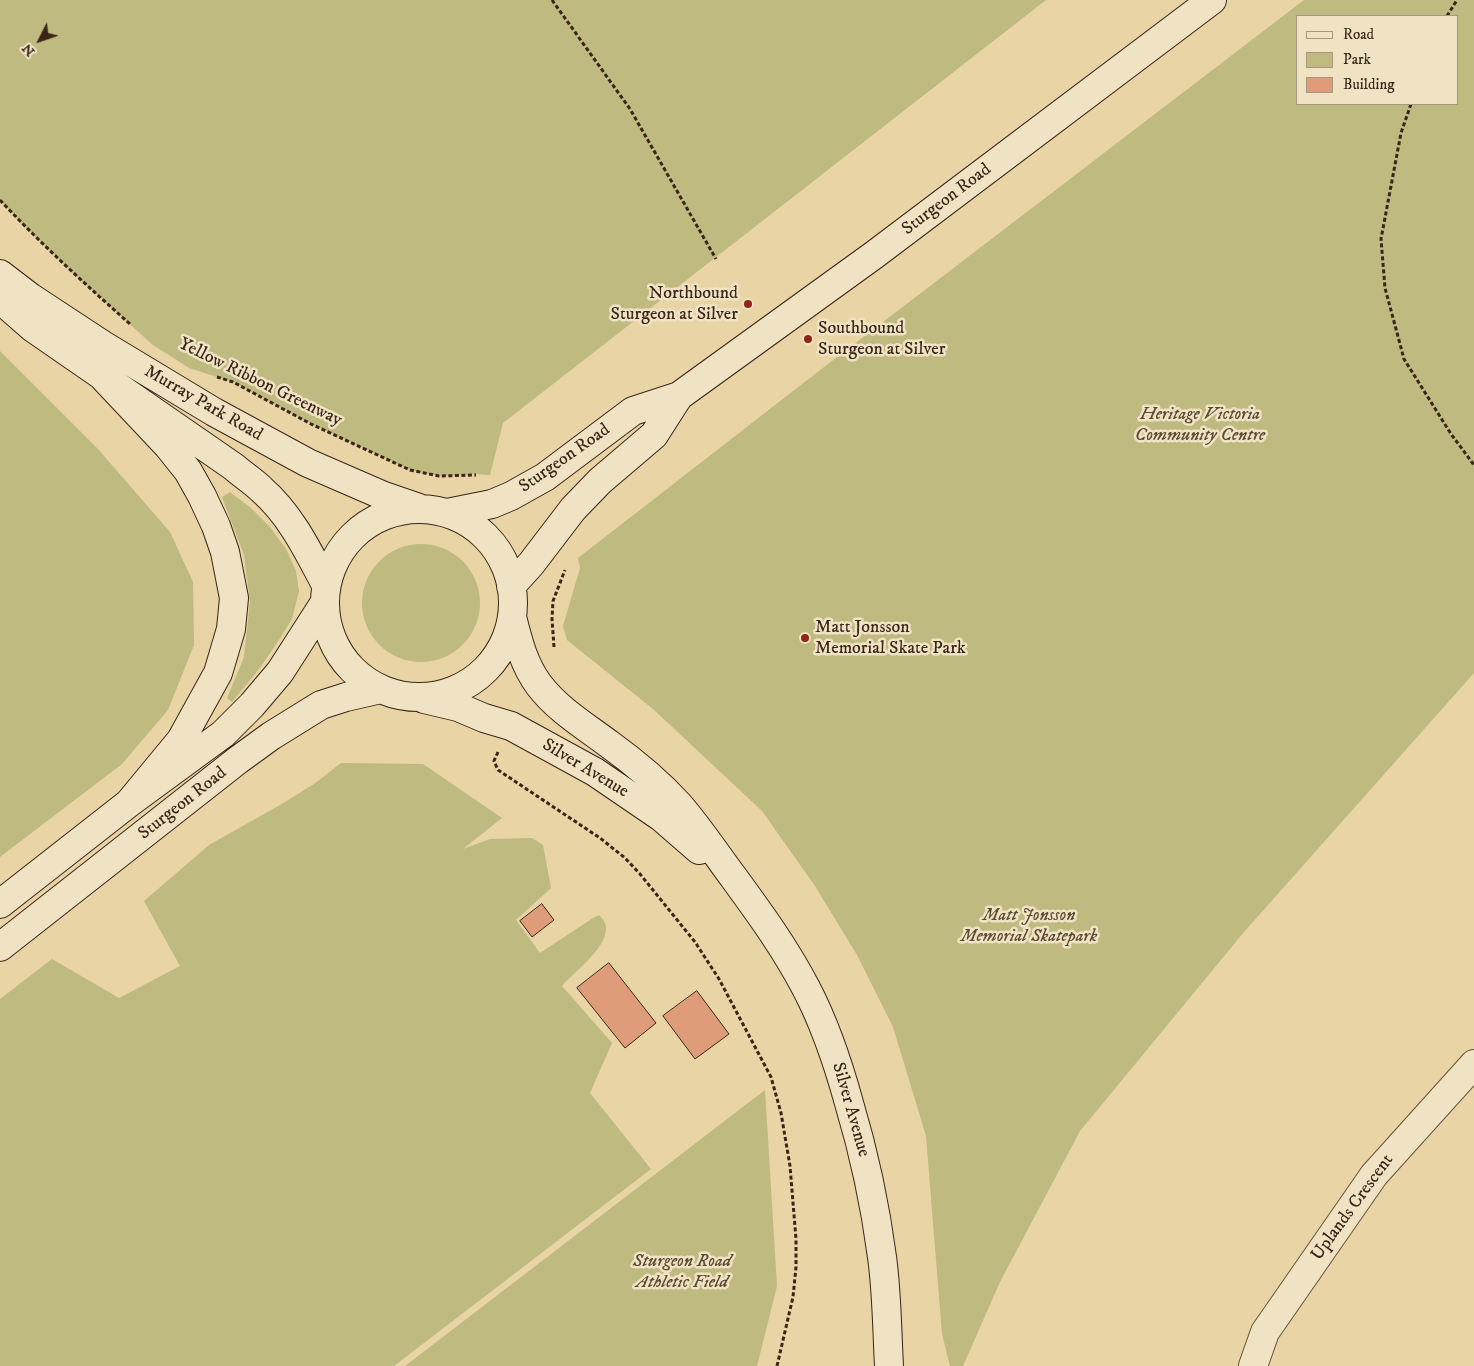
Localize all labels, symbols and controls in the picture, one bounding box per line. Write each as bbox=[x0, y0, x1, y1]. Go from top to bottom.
north arrow bbox=[15, 15, 65, 65]
legend bbox=[1296, 15, 1459, 105]
text: Road bbox=[1343, 25, 1374, 44]
text: N bbox=[18, 40, 39, 60]
text: Park bbox=[1343, 50, 1371, 69]
text: Building bbox=[1343, 75, 1395, 94]
street label: Sturgeon Road bbox=[898, 159, 996, 241]
place label: Northbound Sturgeon at Silver bbox=[611, 283, 738, 326]
marker: Northbound Sturgeon at Silver bbox=[742, 298, 754, 310]
place label: Southbound Sturgeon at Silver bbox=[818, 318, 945, 360]
marker: Southbound Sturgeon at Silver bbox=[802, 333, 814, 345]
street label: Yellow Ribbon Greenway bbox=[175, 334, 345, 432]
street label: Murray Park Road bbox=[140, 361, 266, 447]
park label: Heritage Victoria Community Centre bbox=[1135, 404, 1265, 446]
street label: Sturgeon Road bbox=[515, 420, 615, 498]
place label: Matt Jonsson Memorial Skate Park bbox=[815, 617, 966, 660]
marker: Matt Jonsson Memorial Skate Park bbox=[799, 632, 811, 644]
street label: Silver Avenue bbox=[538, 735, 632, 803]
street label: Sturgeon Road bbox=[135, 763, 231, 845]
park label: Matt Jonsson Memorial Skatepark bbox=[961, 905, 1097, 948]
street label: Silver Avenue bbox=[826, 1060, 874, 1160]
street label: Uplands Crescent bbox=[1307, 1151, 1399, 1265]
park label: Sturgeon Road Athletic Field bbox=[633, 1251, 731, 1294]

